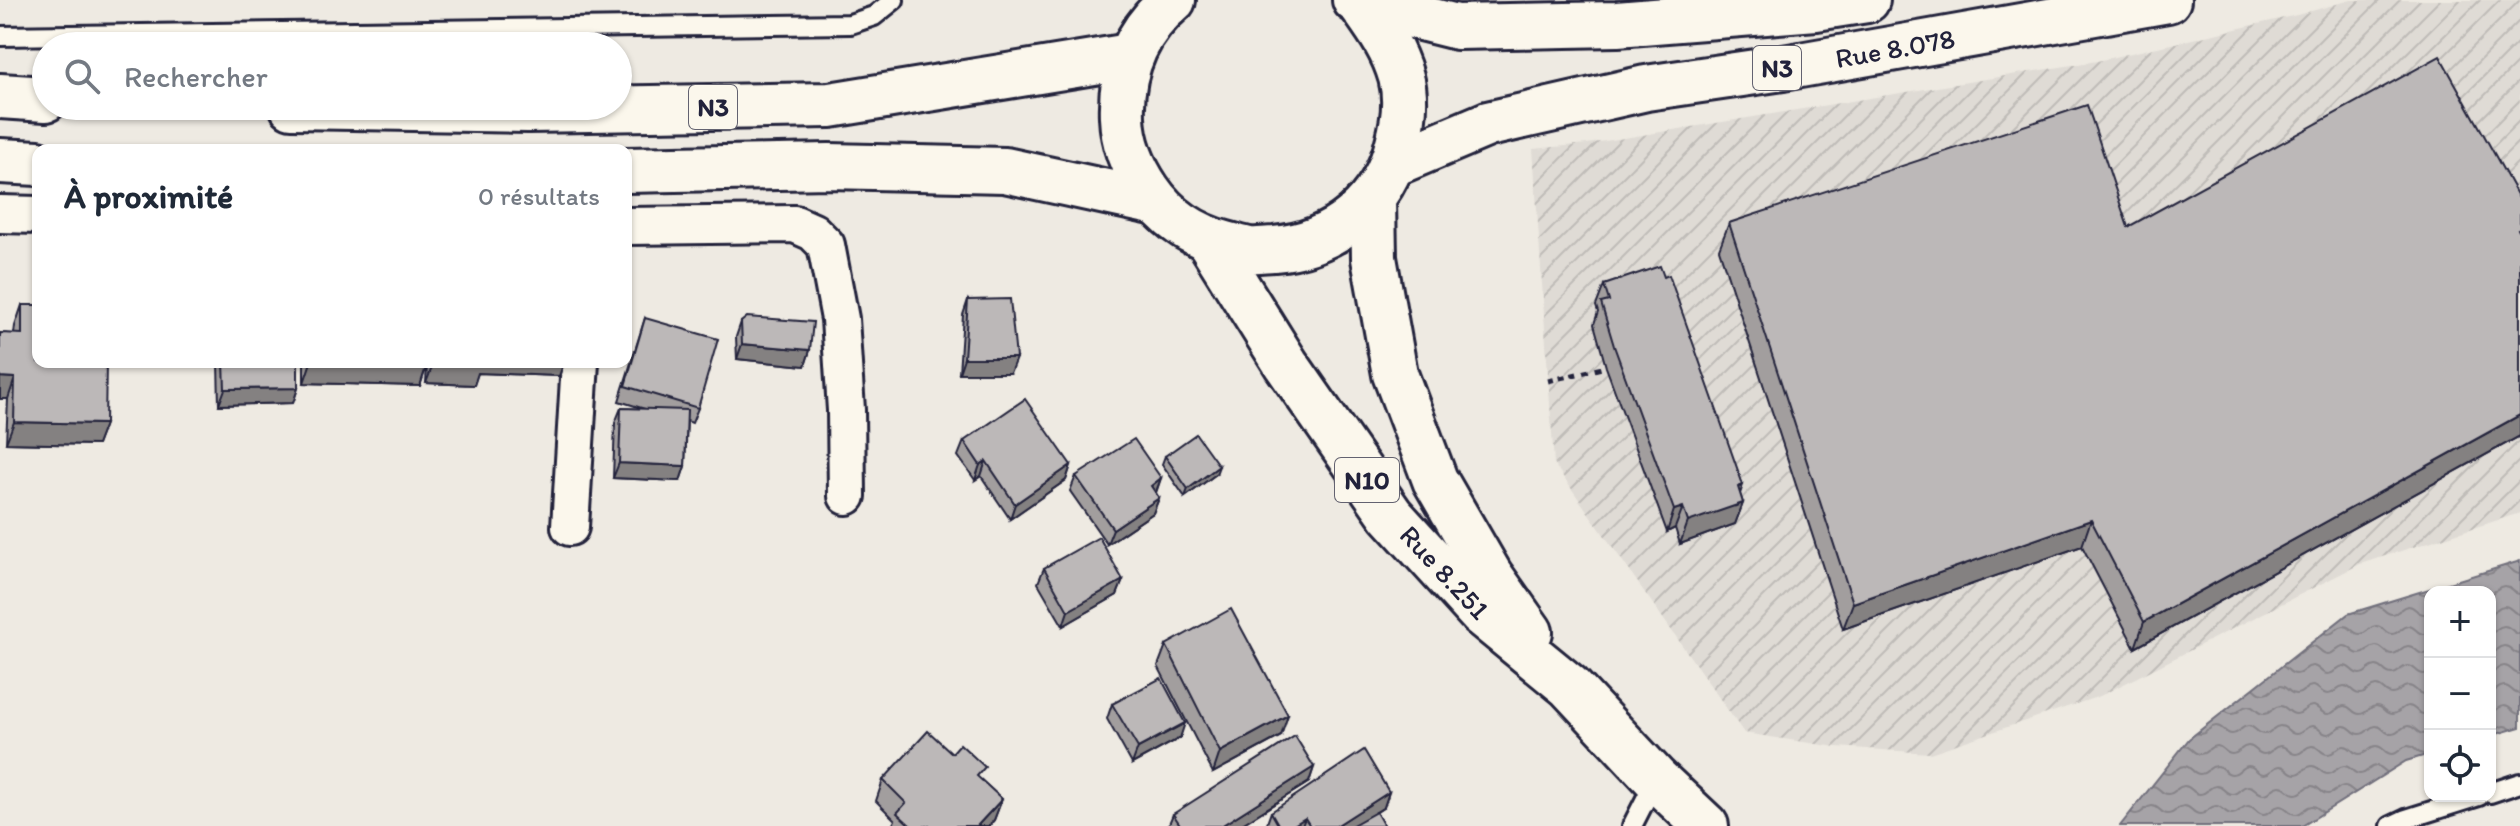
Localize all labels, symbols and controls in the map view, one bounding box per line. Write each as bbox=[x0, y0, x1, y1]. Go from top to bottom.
street label: Rue 8.078 bbox=[1833, 21, 1957, 75]
search box bbox=[32, 32, 632, 120]
road number: N3 bbox=[1753, 46, 1801, 90]
icon: search bbox=[60, 54, 104, 98]
text: Rechercher bbox=[124, 58, 268, 95]
road number: N3 bbox=[689, 85, 737, 129]
text: À proximité bbox=[64, 176, 233, 217]
text: 0 résultats bbox=[478, 180, 600, 212]
road number: N10 bbox=[1335, 458, 1399, 502]
street label: Rue 8.251 bbox=[1393, 518, 1497, 626]
map controls bbox=[2424, 586, 2496, 802]
button: + bbox=[2424, 586, 2496, 658]
button: − bbox=[2424, 658, 2496, 730]
button: locate bbox=[2424, 730, 2496, 802]

